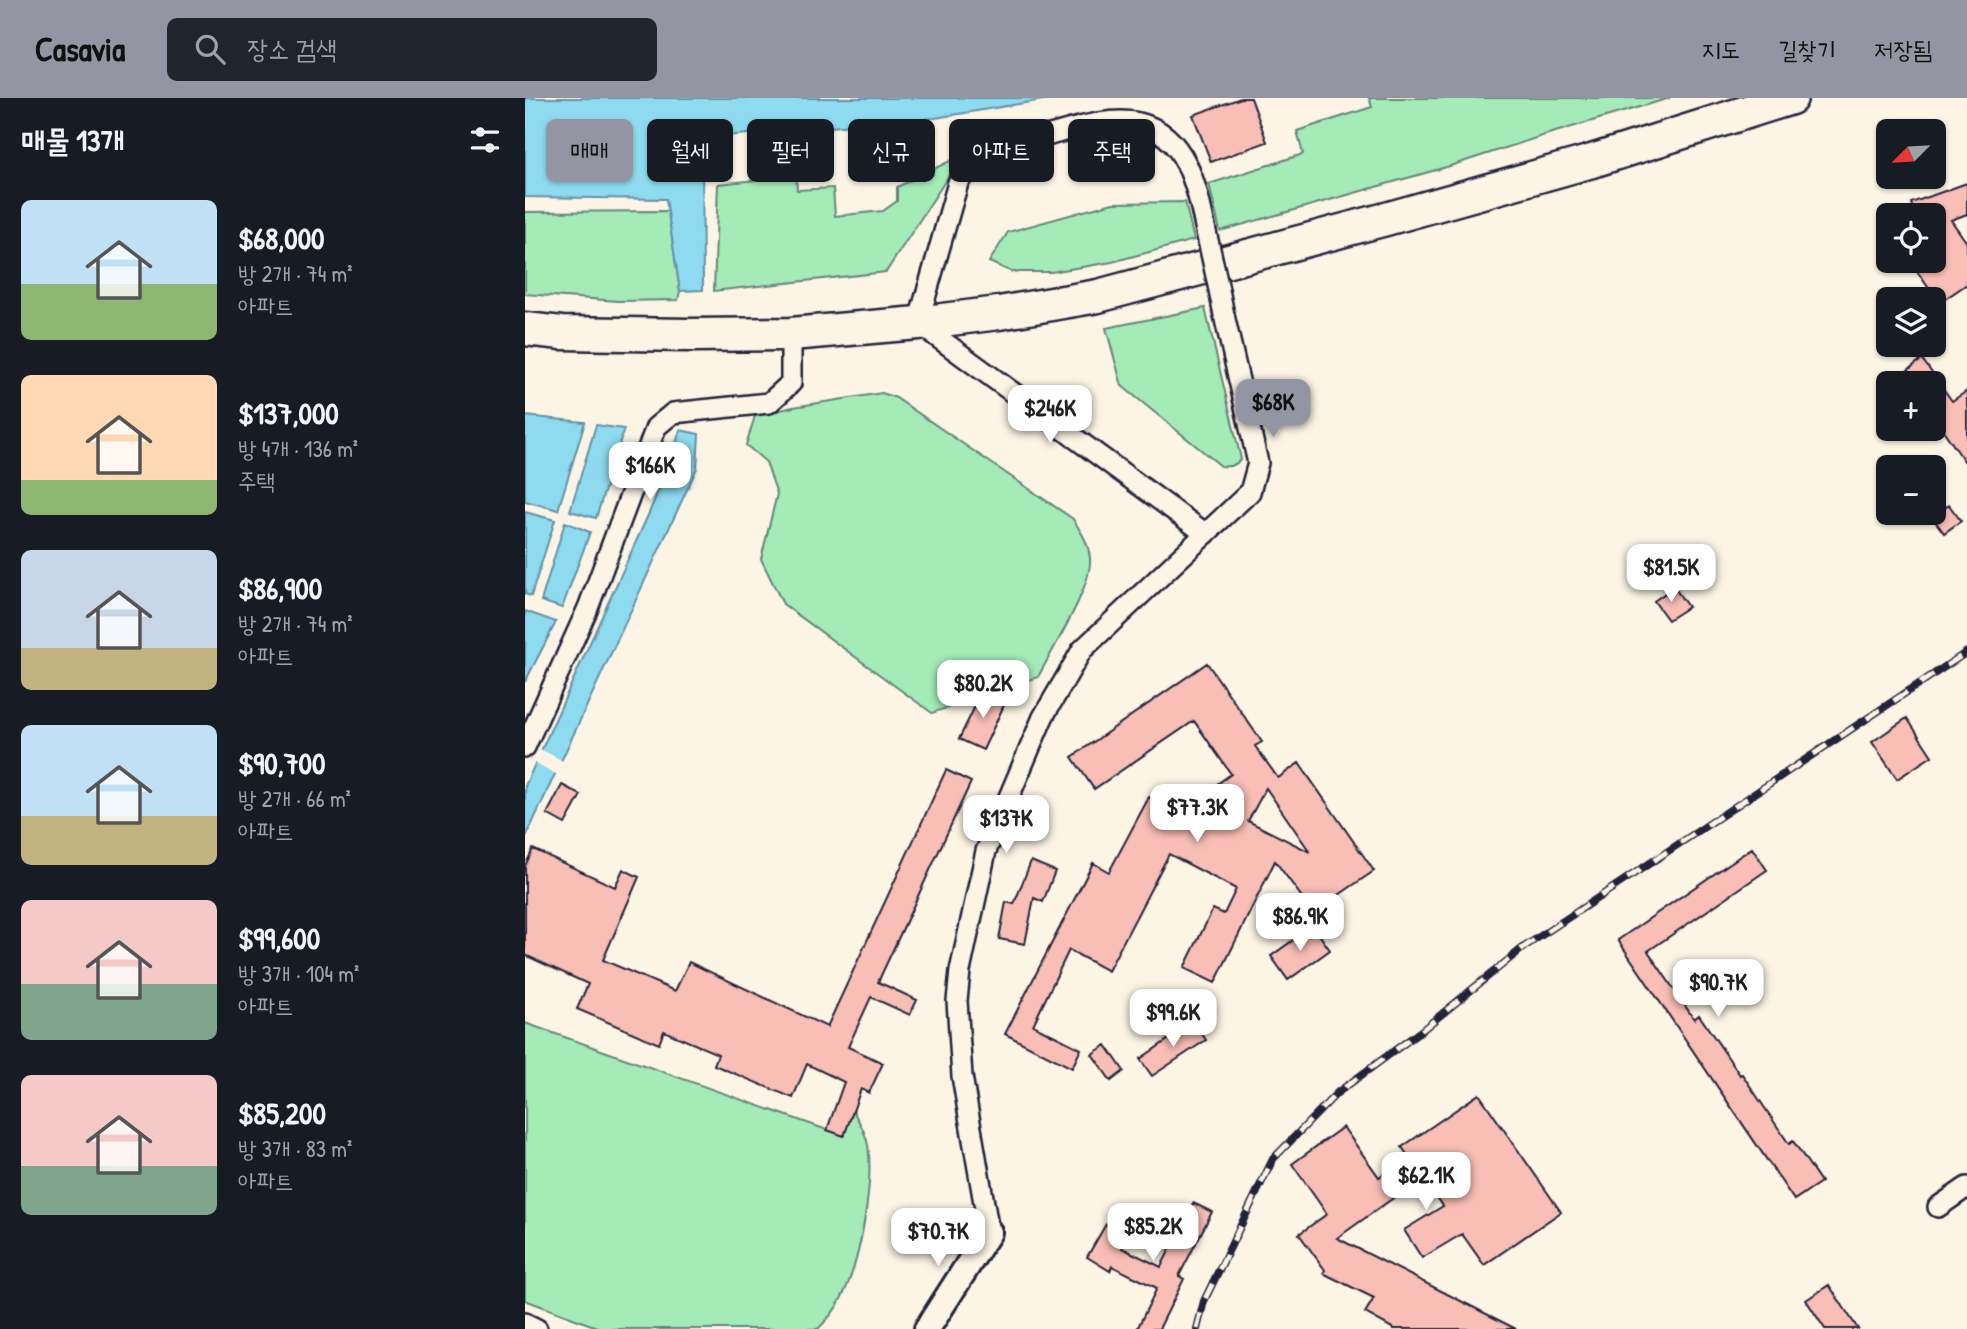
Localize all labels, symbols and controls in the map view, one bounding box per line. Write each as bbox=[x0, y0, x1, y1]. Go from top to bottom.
search box bbox=[167, 18, 657, 81]
text: Casavia bbox=[35, 27, 125, 71]
icon: search bbox=[191, 30, 229, 68]
text: 장소 검색 bbox=[247, 31, 337, 66]
text: 지도 bbox=[1702, 33, 1740, 65]
text: 길찾기 bbox=[1778, 33, 1836, 65]
text: 저장됨 bbox=[1874, 33, 1932, 65]
chip: 매매 bbox=[546, 119, 633, 182]
chip: 월세 bbox=[647, 119, 733, 182]
chip: 필터 bbox=[747, 119, 834, 182]
chip: 신규 bbox=[848, 119, 935, 182]
chip: 아파트 bbox=[949, 119, 1054, 182]
chip: 주택 bbox=[1068, 119, 1155, 182]
north arrow bbox=[1876, 119, 1946, 189]
map controls bbox=[1876, 119, 1946, 525]
text: 매물 13개 bbox=[21, 120, 125, 160]
icon: filters bbox=[466, 121, 504, 159]
button: locate bbox=[1876, 203, 1946, 273]
text: $68,000 bbox=[238, 218, 325, 258]
icon: home bbox=[77, 228, 161, 312]
text: 방 2개 · 74 m² bbox=[238, 258, 352, 289]
button: layers bbox=[1876, 287, 1946, 357]
text: 아파트 bbox=[238, 290, 294, 321]
button: + bbox=[1876, 371, 1946, 441]
pin: $68K bbox=[1232, 380, 1314, 439]
pin: $246K bbox=[1001, 386, 1099, 445]
text: $68K bbox=[1252, 386, 1294, 417]
text: $246K bbox=[1024, 392, 1076, 423]
text: $137,000 bbox=[238, 393, 339, 433]
icon: home bbox=[77, 403, 161, 487]
text: 방 4개 · 136 m² bbox=[238, 433, 358, 464]
pin: $166K bbox=[601, 442, 699, 502]
text: $166K bbox=[625, 449, 675, 480]
button: − bbox=[1876, 455, 1946, 525]
text: 주택 bbox=[238, 465, 275, 496]
pin: $81.5K bbox=[1614, 545, 1728, 604]
text: $81.5K bbox=[1643, 551, 1699, 582]
text: $86,900 bbox=[238, 568, 322, 608]
icon: home bbox=[77, 578, 161, 662]
text: 방 2개 · 74 m² bbox=[238, 608, 352, 639]
text: 아파트 bbox=[238, 640, 294, 671]
pin: $80.2K bbox=[926, 660, 1040, 720]
text: $80.2K bbox=[953, 667, 1013, 698]
text: $90,700 bbox=[238, 743, 325, 783]
icon: home bbox=[77, 753, 161, 837]
text: 방 2개 · 66 m² bbox=[238, 783, 351, 814]
pin: $77.3K bbox=[1140, 784, 1254, 844]
text: $77.3K bbox=[1166, 791, 1228, 822]
pin: $137K bbox=[957, 796, 1055, 855]
text: $137K bbox=[979, 802, 1033, 833]
text: 아파트 bbox=[238, 815, 294, 846]
pin: $86.9K bbox=[1243, 894, 1357, 953]
text: $86.9K bbox=[1272, 900, 1328, 931]
text: $99,600 bbox=[238, 918, 320, 958]
icon: home bbox=[77, 928, 161, 1012]
text: 방 3개 · 104 m² bbox=[238, 958, 359, 989]
pin: $90.7K bbox=[1661, 960, 1775, 1019]
text: $90.7K bbox=[1689, 966, 1747, 997]
text: 아파트 bbox=[238, 990, 294, 1021]
pin: $99.6K bbox=[1116, 990, 1230, 1049]
text: $99.6K bbox=[1146, 996, 1200, 1027]
text: $85,200 bbox=[238, 1093, 326, 1133]
icon: home bbox=[77, 1103, 161, 1187]
text: 방 3개 · 83 m² bbox=[238, 1133, 352, 1164]
pin: $62.1K bbox=[1369, 1152, 1483, 1212]
text: $62.1K bbox=[1398, 1159, 1454, 1190]
text: 아파트 bbox=[238, 1165, 294, 1196]
pin: $85.2K bbox=[1096, 1204, 1210, 1263]
pin: $70.7K bbox=[881, 1208, 995, 1268]
text: $85.2K bbox=[1123, 1210, 1183, 1241]
text: $70.7K bbox=[907, 1215, 969, 1246]

